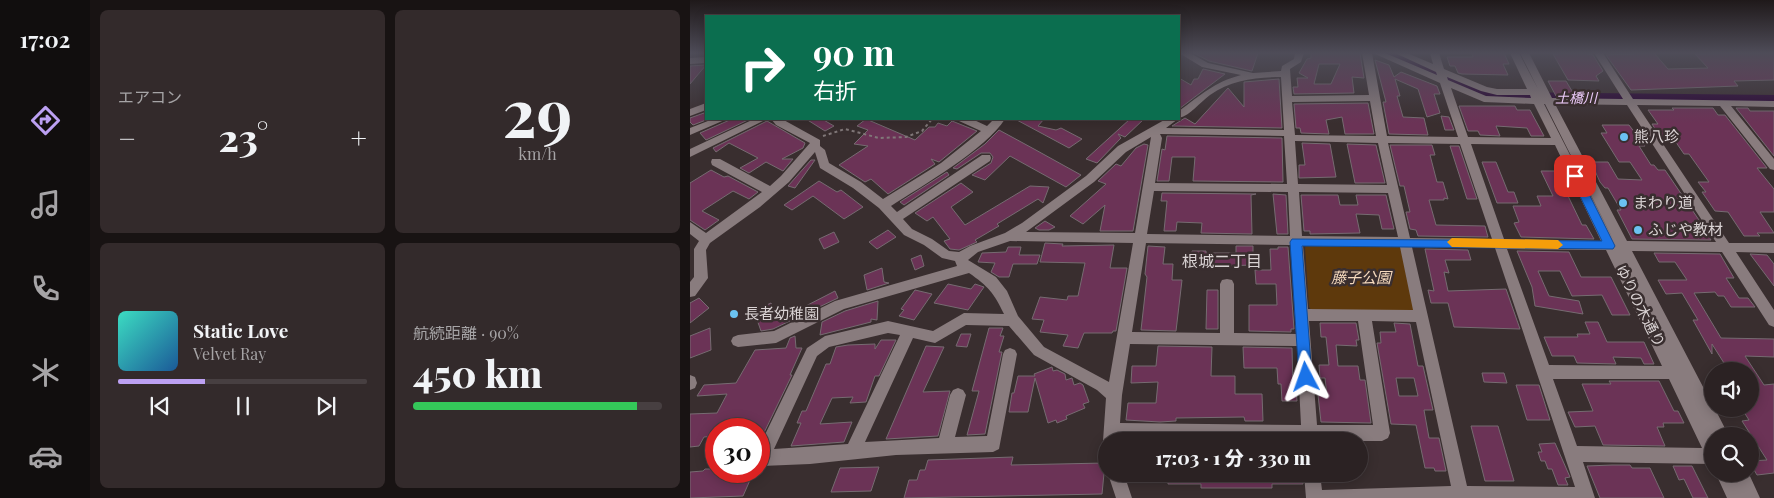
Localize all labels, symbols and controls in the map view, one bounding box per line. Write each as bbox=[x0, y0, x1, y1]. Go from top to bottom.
text: 17:02 bbox=[20, 24, 70, 54]
text: 90 m bbox=[813, 28, 895, 75]
icon: right bbox=[730, 35, 795, 100]
text: 29 bbox=[503, 67, 572, 153]
text: 右折 bbox=[813, 75, 857, 105]
text: エアコン bbox=[118, 86, 182, 107]
water label: 土橋川 bbox=[1555, 88, 1599, 107]
icon: directions bbox=[28, 103, 63, 138]
text: 23° bbox=[218, 111, 268, 162]
text: − bbox=[118, 119, 136, 156]
text: + bbox=[351, 119, 367, 156]
place label: 熊八珍 bbox=[1634, 126, 1679, 146]
marker: 熊八珍 bbox=[1618, 131, 1630, 143]
text: km/h bbox=[518, 143, 557, 164]
pin bbox=[1554, 155, 1596, 197]
icon: arrive bbox=[1561, 162, 1589, 190]
icon: music bbox=[28, 187, 63, 222]
place label: まわり道 bbox=[1633, 192, 1693, 212]
marker: まわり道 bbox=[1617, 197, 1629, 209]
place label: ふじや教材 bbox=[1648, 219, 1723, 239]
marker: ふじや教材 bbox=[1632, 224, 1644, 236]
district label: 根城二丁目 bbox=[1182, 250, 1262, 271]
street label: ゆりの木通り bbox=[1612, 261, 1670, 350]
park label: 藤子公園 bbox=[1331, 267, 1393, 287]
icon: phone bbox=[28, 271, 63, 306]
place label: 長者幼稚園 bbox=[744, 303, 819, 323]
marker: 長者幼稚園 bbox=[728, 308, 740, 320]
text: Static Love bbox=[193, 317, 288, 343]
text: 航続距離 · 90% bbox=[413, 322, 519, 343]
text: Velvet Ray bbox=[193, 343, 266, 364]
text: 450 km bbox=[413, 347, 542, 398]
position arrow bbox=[1279, 350, 1331, 402]
icon: climate bbox=[28, 355, 63, 390]
map controls bbox=[1704, 362, 1759, 482]
button: sound bbox=[1704, 362, 1759, 417]
icon: previous bbox=[146, 392, 174, 420]
icon: pause bbox=[229, 392, 257, 420]
icon: next bbox=[312, 392, 340, 420]
speed limit sign: 30 bbox=[705, 418, 770, 483]
button: search bbox=[1704, 427, 1759, 482]
icon: car bbox=[28, 439, 63, 474]
text: 17:03 · 1 分 · 330 m bbox=[1155, 444, 1311, 470]

